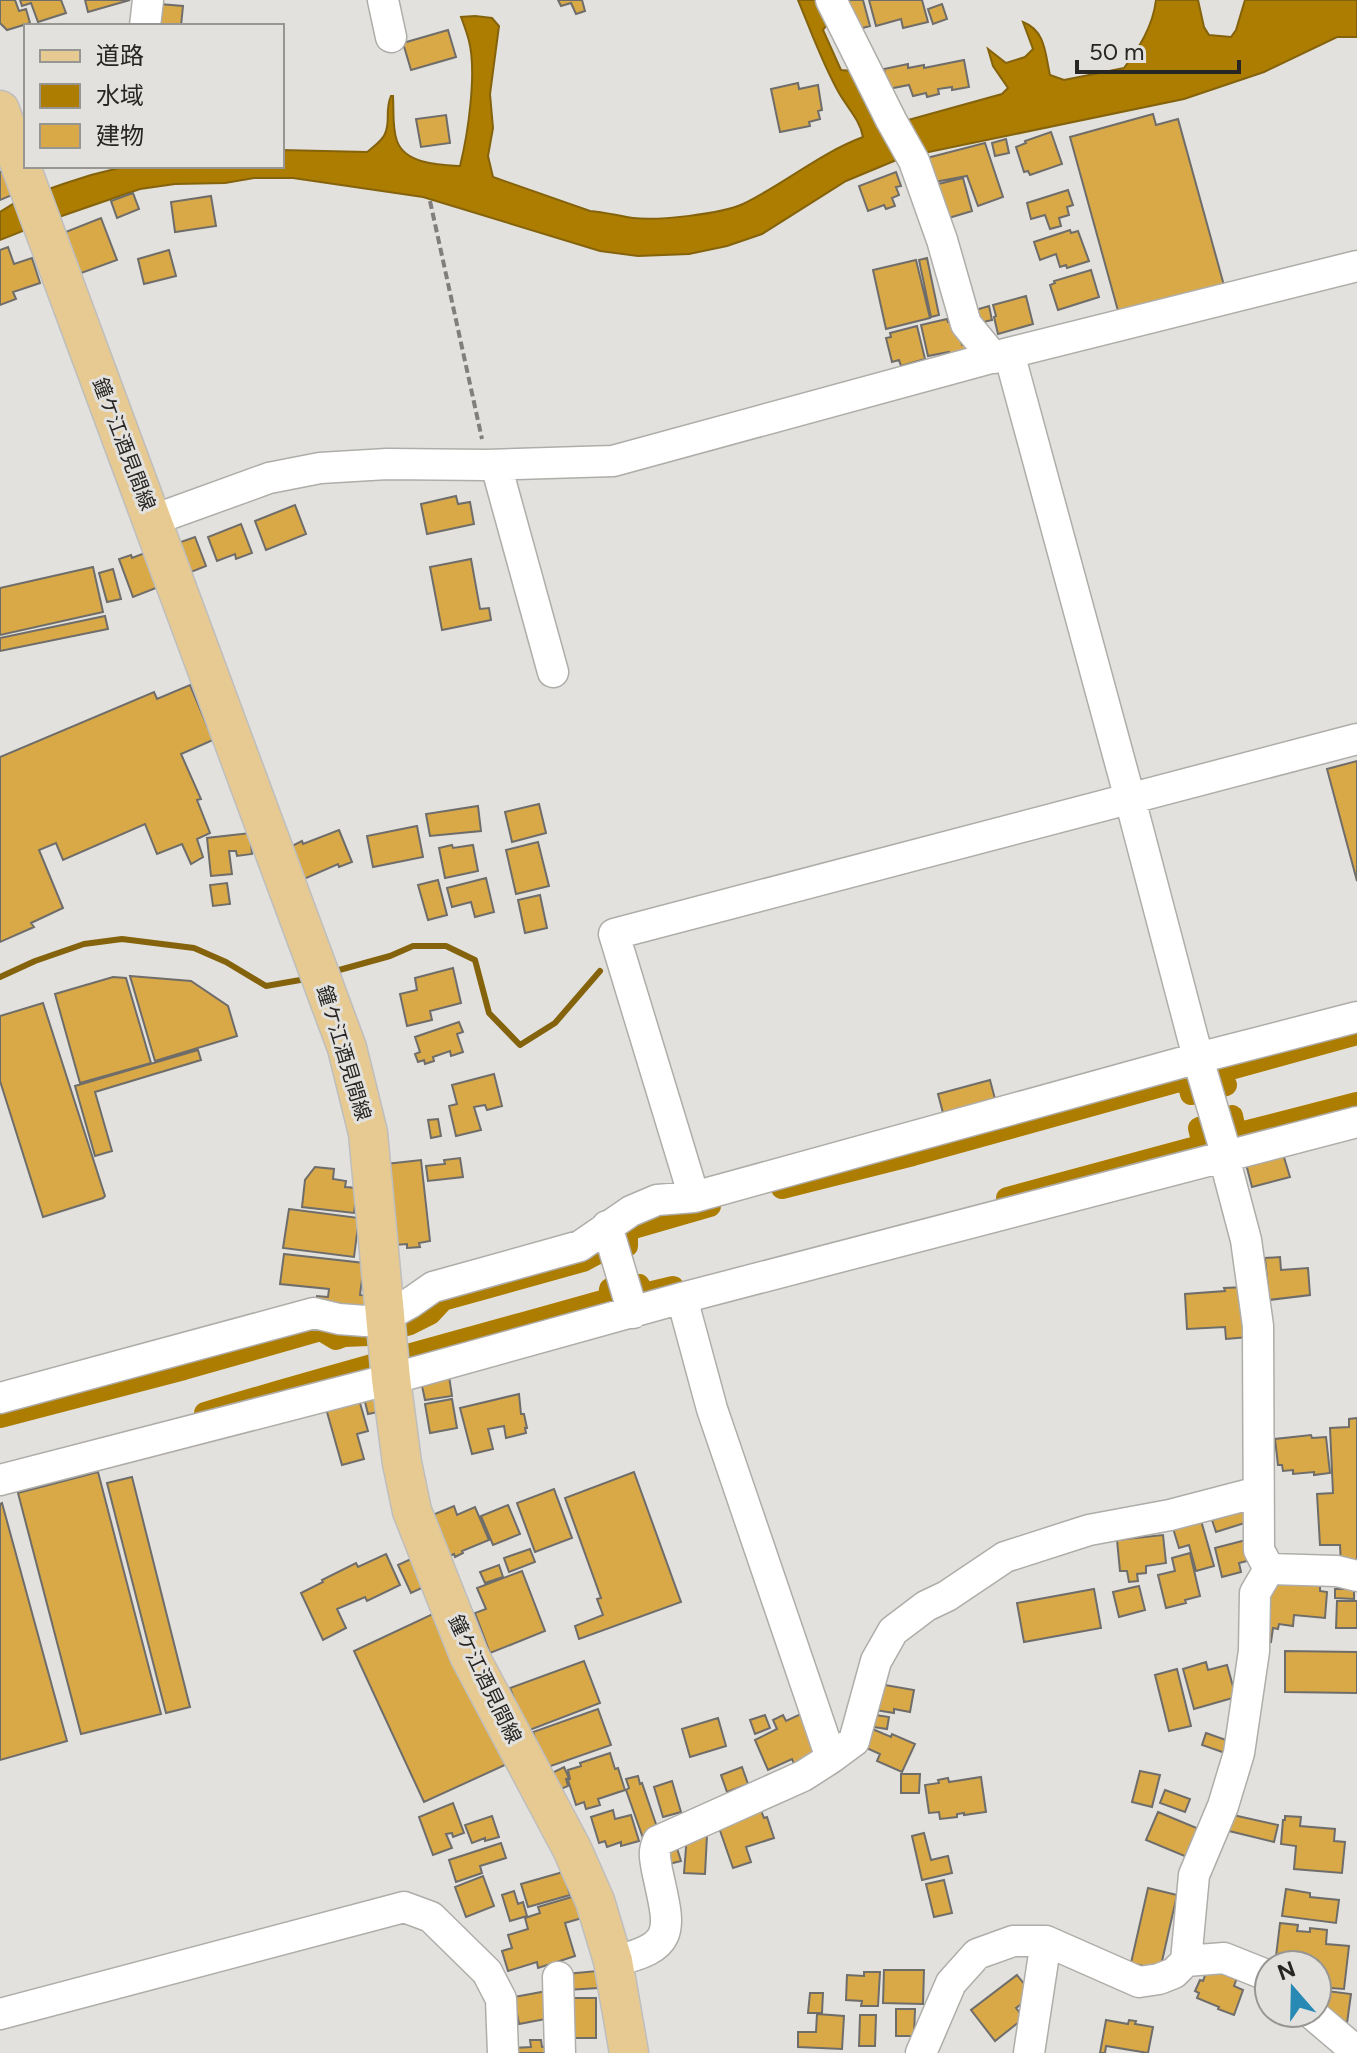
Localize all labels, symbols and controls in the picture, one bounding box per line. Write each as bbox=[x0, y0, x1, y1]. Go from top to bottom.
legend bbox=[24, 24, 284, 168]
scale bar bbox=[1077, 24, 1239, 74]
text: 50 m bbox=[1089, 37, 1145, 66]
text: 道路 bbox=[96, 41, 144, 70]
text: 水域 bbox=[96, 81, 144, 110]
text: 建物 bbox=[96, 121, 144, 150]
street label: 鐘ケ江酒見間線 bbox=[88, 374, 160, 514]
street label: 鐘ケ江酒見間線 bbox=[312, 983, 376, 1123]
street label: 鐘ケ江酒見間線 bbox=[444, 1611, 526, 1747]
north arrow bbox=[1253, 1949, 1333, 2029]
text: N bbox=[1274, 1955, 1299, 1986]

